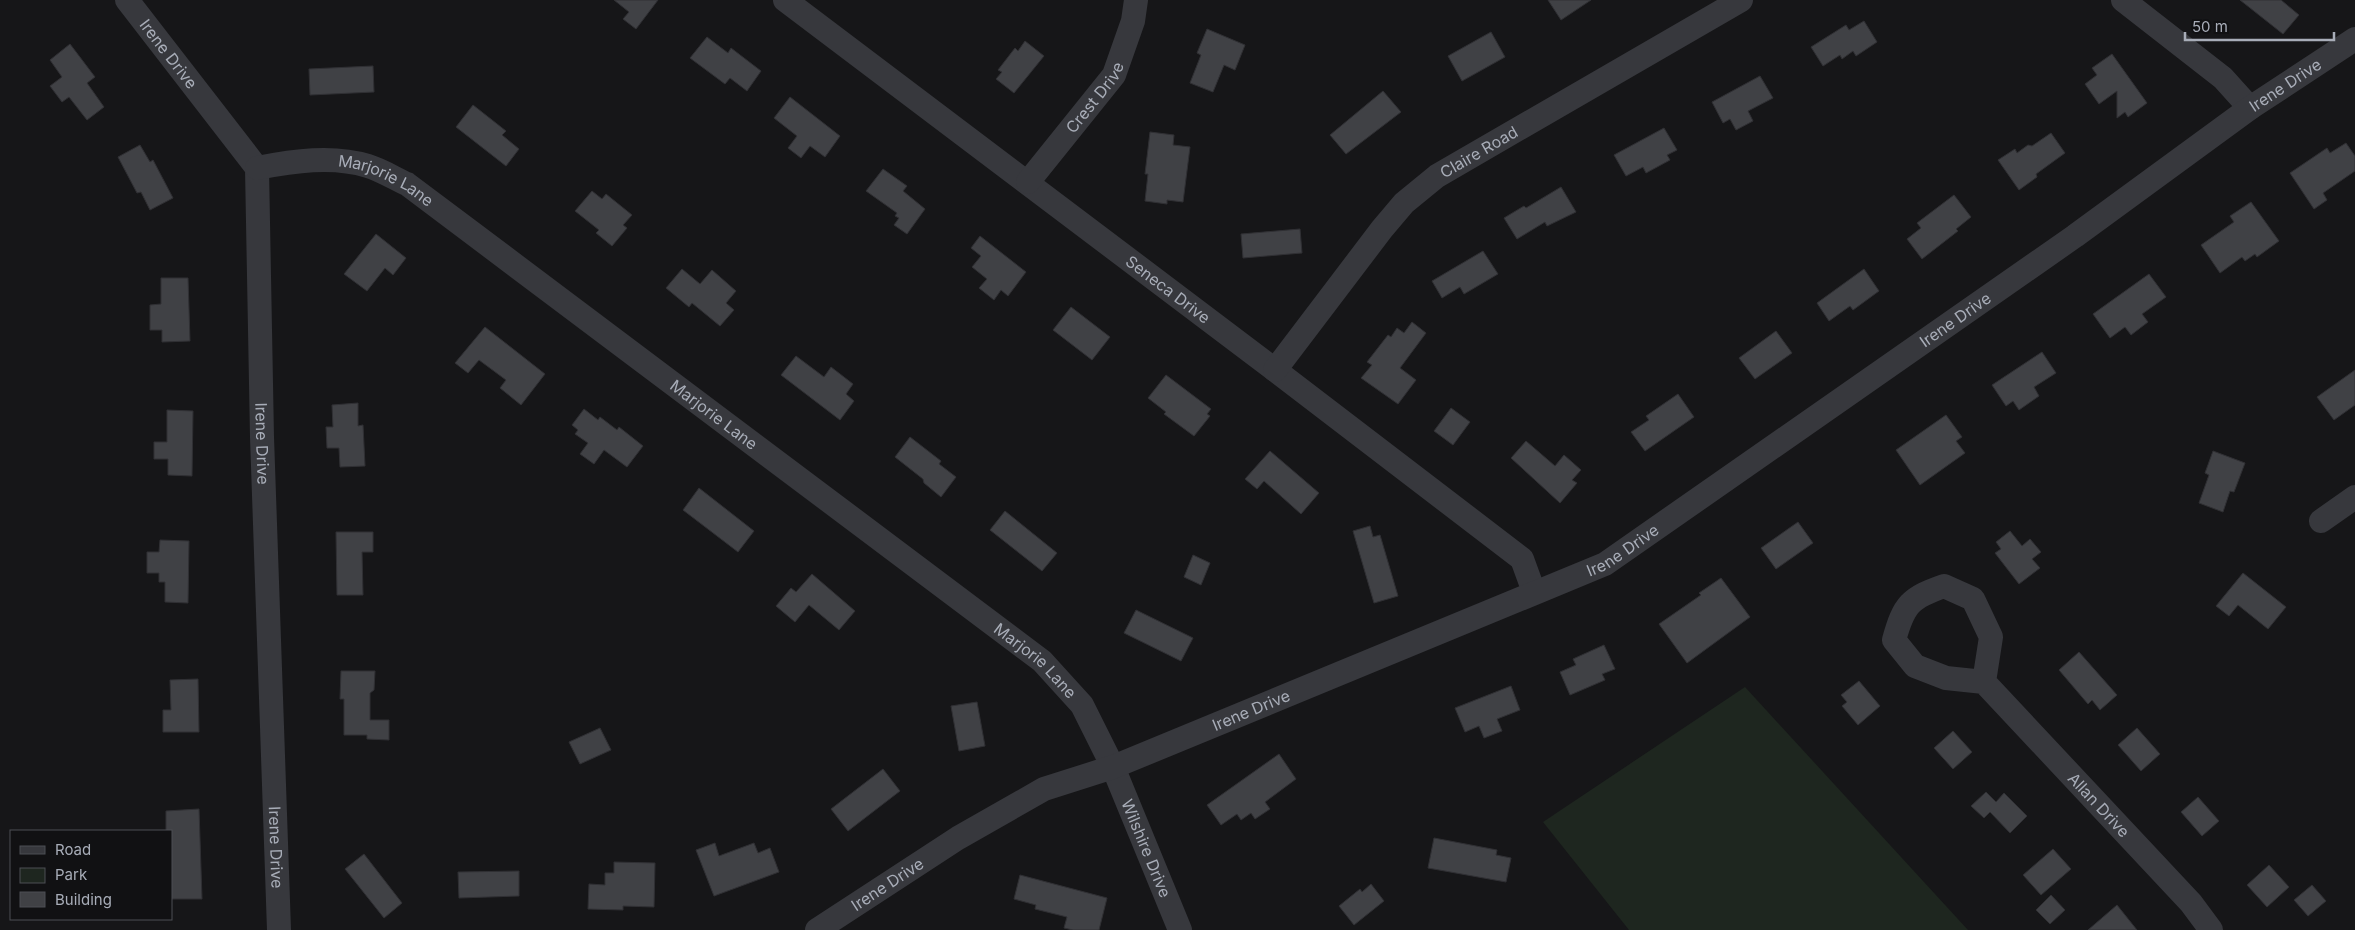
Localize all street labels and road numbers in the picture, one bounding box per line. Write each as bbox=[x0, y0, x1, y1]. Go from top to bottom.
street label: Irene Drive bbox=[135, 15, 202, 92]
street label: Irene Drive bbox=[2245, 54, 2325, 116]
street label: Crest Drive bbox=[1061, 59, 1128, 137]
street label: Claire Road bbox=[1436, 121, 1521, 182]
street label: Marjorie Lane bbox=[337, 150, 438, 211]
street label: Seneca Drive bbox=[1122, 251, 1214, 328]
street label: Irene Drive bbox=[1916, 288, 1995, 351]
street label: Marjorie Lane bbox=[666, 375, 761, 454]
street label: Irene Drive bbox=[251, 402, 274, 485]
street label: Irene Drive bbox=[1583, 520, 1663, 581]
street label: Marjorie Lane bbox=[990, 619, 1081, 702]
street label: Irene Drive bbox=[1209, 685, 1293, 735]
street label: Allan Drive bbox=[2064, 768, 2134, 841]
street label: Wilshire Drive bbox=[1117, 796, 1176, 900]
street label: Irene Drive bbox=[265, 806, 288, 889]
street label: Irene Drive bbox=[847, 853, 927, 915]

